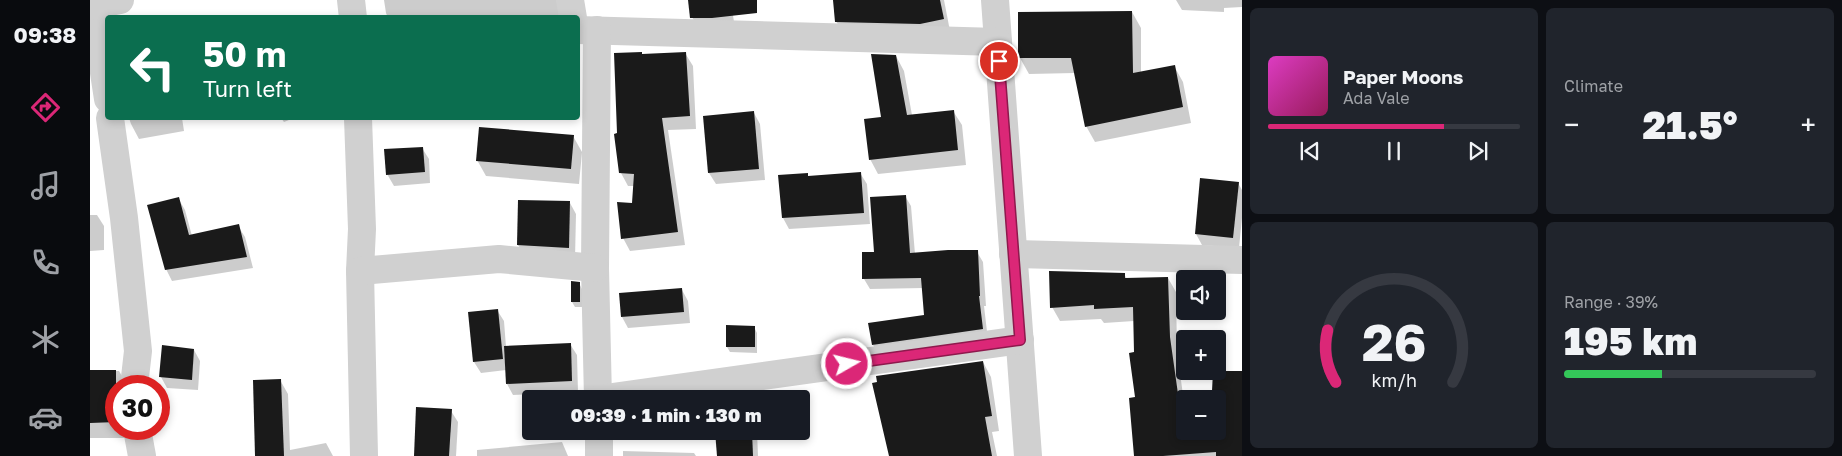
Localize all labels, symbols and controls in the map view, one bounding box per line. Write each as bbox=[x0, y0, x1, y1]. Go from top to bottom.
text: 09:38 bbox=[14, 21, 76, 48]
text: 50 m bbox=[203, 33, 286, 75]
icon: left bbox=[120, 35, 185, 100]
pin bbox=[978, 40, 1020, 82]
icon: arrive bbox=[985, 47, 1013, 75]
text: Paper Moons bbox=[1343, 65, 1463, 88]
text: Turn left bbox=[203, 75, 292, 102]
text: Climate bbox=[1564, 76, 1623, 96]
text: Ada Vale bbox=[1343, 88, 1409, 108]
icon: directions bbox=[28, 90, 63, 125]
text: 21.5° bbox=[1643, 102, 1737, 147]
text: − bbox=[1564, 108, 1579, 141]
text: + bbox=[1801, 108, 1816, 141]
icon: previous bbox=[1296, 137, 1324, 165]
icon: pause bbox=[1380, 137, 1408, 165]
icon: next bbox=[1464, 137, 1492, 165]
icon: music bbox=[28, 168, 63, 203]
icon: phone bbox=[28, 245, 63, 280]
map controls bbox=[1176, 270, 1226, 440]
button: sound bbox=[1176, 270, 1226, 320]
text: Range · 39% bbox=[1564, 292, 1658, 312]
text: 26 bbox=[1362, 310, 1426, 372]
text: 195 km bbox=[1564, 318, 1697, 363]
icon: climate bbox=[28, 322, 63, 357]
button: + bbox=[1176, 330, 1226, 380]
position arrow bbox=[820, 337, 872, 389]
text: km/h bbox=[1371, 369, 1417, 391]
speed limit sign: 30 bbox=[105, 375, 170, 440]
button: − bbox=[1176, 390, 1226, 440]
icon: car bbox=[28, 400, 63, 435]
text: 09:39 · 1 min · 130 m bbox=[570, 403, 762, 426]

